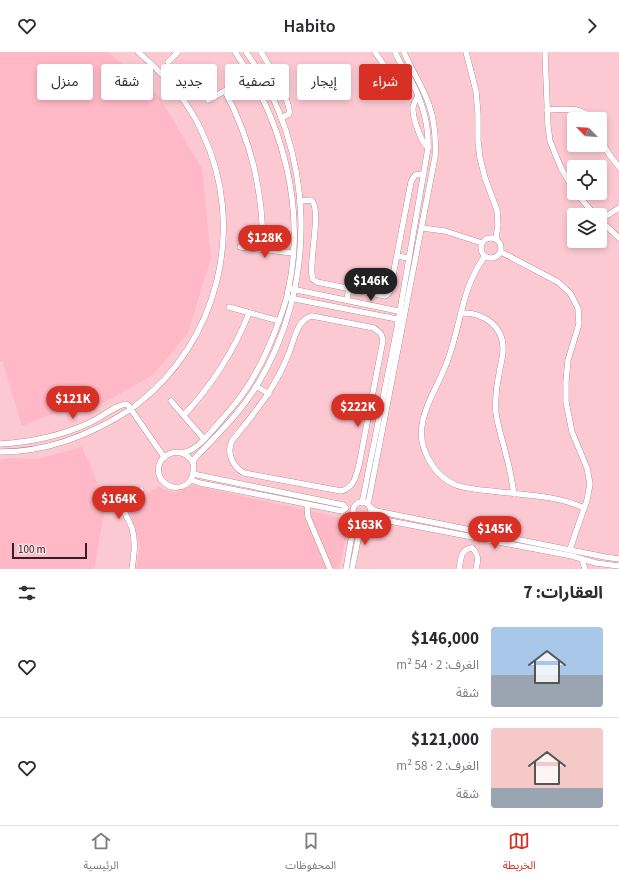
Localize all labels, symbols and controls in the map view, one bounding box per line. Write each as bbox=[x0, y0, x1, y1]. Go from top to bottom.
text: Habito bbox=[283, 14, 336, 39]
icon: heart bbox=[16, 15, 38, 37]
icon: forward bbox=[581, 15, 603, 37]
chip: منزل bbox=[37, 64, 93, 100]
chip: شقة bbox=[101, 64, 153, 100]
chip: جديد bbox=[161, 64, 217, 100]
chip: تصفية bbox=[225, 64, 289, 100]
chip: إيجار bbox=[297, 64, 351, 100]
chip: شراء bbox=[359, 64, 412, 100]
north arrow bbox=[567, 112, 607, 152]
map controls bbox=[567, 112, 607, 248]
button: locate bbox=[567, 160, 607, 200]
button: layers bbox=[567, 208, 607, 248]
pin: $128K bbox=[237, 225, 293, 259]
text: $128K bbox=[247, 229, 283, 247]
pin: $146K bbox=[343, 268, 399, 302]
text: $146K bbox=[353, 272, 389, 290]
pin: $121K bbox=[45, 386, 101, 420]
text: $121K bbox=[55, 390, 91, 408]
pin: $222K bbox=[330, 394, 386, 428]
text: $222K bbox=[340, 398, 376, 416]
pin: $164K bbox=[91, 486, 147, 520]
text: $164K bbox=[101, 490, 137, 508]
pin: $163K bbox=[337, 512, 393, 546]
text: $163K bbox=[347, 516, 383, 534]
pin: $145K bbox=[467, 516, 523, 550]
text: $145K bbox=[477, 520, 513, 538]
scale bar bbox=[12, 541, 87, 560]
text: 100 m bbox=[18, 542, 46, 557]
text: العقارات: 7 bbox=[523, 581, 603, 605]
icon: filters bbox=[16, 582, 38, 604]
text: $146,000 bbox=[411, 627, 479, 651]
icon: home bbox=[523, 643, 571, 691]
icon: heart bbox=[16, 656, 38, 678]
text: الغرف: 2 · 54 m² bbox=[396, 656, 479, 674]
text: شقة bbox=[456, 684, 479, 702]
text: $121,000 bbox=[411, 728, 479, 752]
icon: home bbox=[523, 744, 571, 792]
icon: heart bbox=[16, 757, 38, 779]
text: الغرف: 2 · 58 m² bbox=[396, 757, 479, 775]
text: شقة bbox=[456, 785, 479, 803]
tab: الرئيسية bbox=[83, 830, 119, 877]
tab: المحفوظات bbox=[285, 830, 336, 877]
tab: الخريطة bbox=[503, 830, 536, 877]

